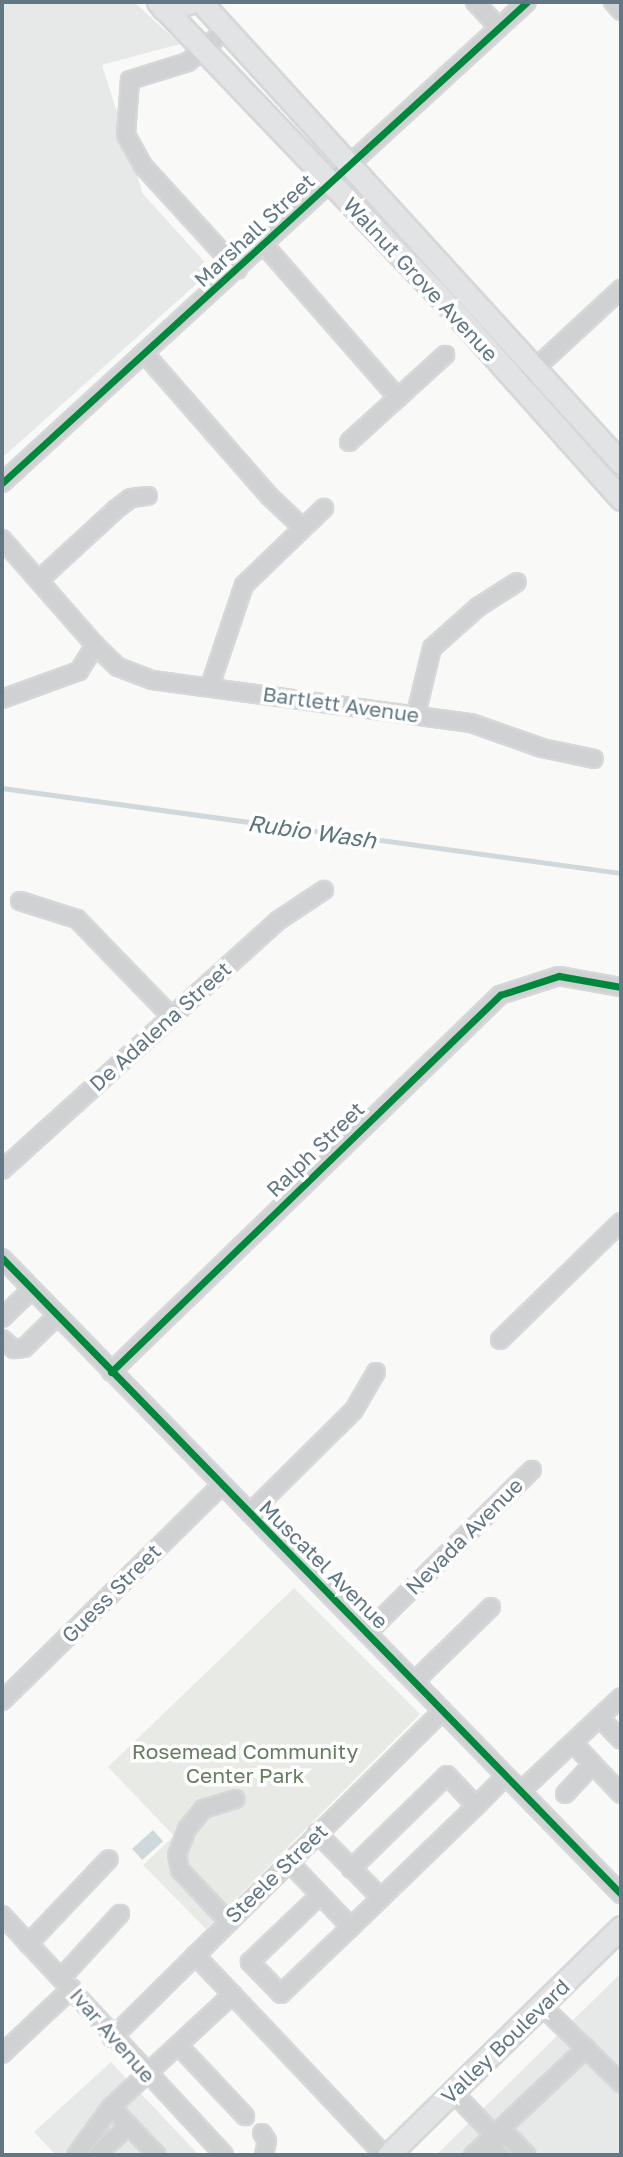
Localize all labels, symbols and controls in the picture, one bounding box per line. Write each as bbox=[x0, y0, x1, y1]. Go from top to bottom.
street label: Marshall Street bbox=[189, 168, 319, 292]
street label: Walnut Grove Avenue bbox=[338, 192, 504, 366]
street label: Bartlett Avenue bbox=[261, 681, 421, 727]
water label: Rubio Wash bbox=[246, 808, 378, 854]
street label: De Adalena Street bbox=[84, 956, 236, 1096]
street label: Ralph Street bbox=[261, 1096, 369, 1202]
street label: Nevada Avenue bbox=[400, 1472, 528, 1600]
street label: Muscatel Avenue bbox=[254, 1494, 394, 1634]
street label: Guess Street bbox=[56, 1538, 166, 1648]
park label: Rosemead Community Center Park bbox=[132, 1738, 358, 1788]
street label: Steele Street bbox=[220, 1818, 332, 1928]
street label: Valley Boulevard bbox=[436, 1974, 574, 2108]
street label: Ivar Avenue bbox=[65, 1983, 161, 2087]

